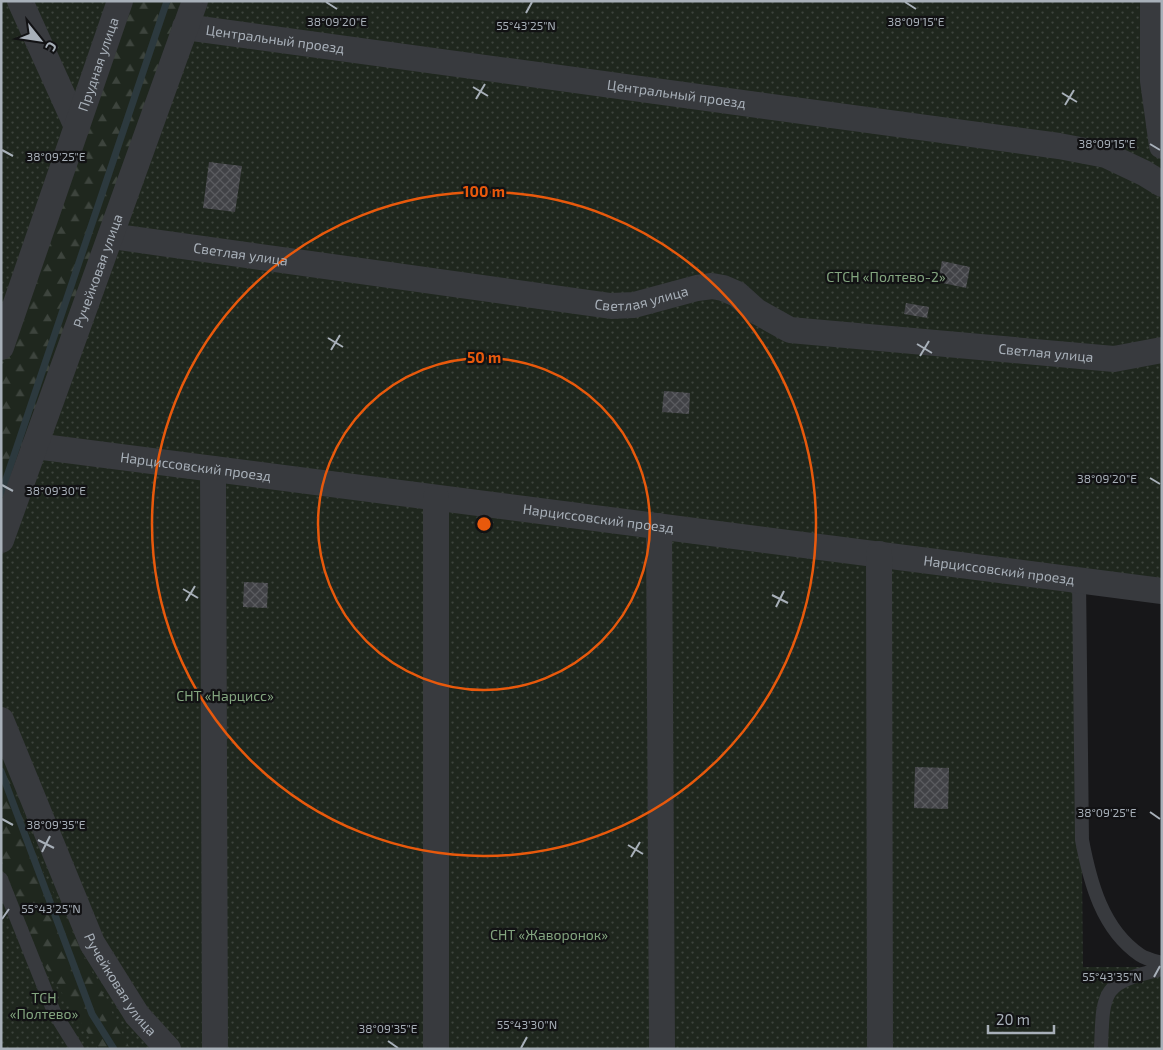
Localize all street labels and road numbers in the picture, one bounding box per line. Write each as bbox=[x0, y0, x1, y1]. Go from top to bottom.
street label: Прудная улица bbox=[74, 15, 122, 113]
street label: Центральный проезд bbox=[205, 21, 346, 57]
street label: Центральный проезд bbox=[606, 76, 747, 111]
street label: Ручейковая улица bbox=[69, 212, 126, 330]
street label: Светлая улица bbox=[192, 239, 289, 269]
street label: Светлая улица bbox=[593, 282, 690, 314]
street label: Светлая улица bbox=[998, 340, 1094, 365]
street label: Нарциссовский проезд bbox=[119, 448, 272, 484]
street label: Нарциссовский проезд bbox=[522, 500, 675, 536]
street label: Нарциссовский проезд bbox=[923, 551, 1076, 588]
street label: Ручейковая улица bbox=[81, 931, 161, 1039]

